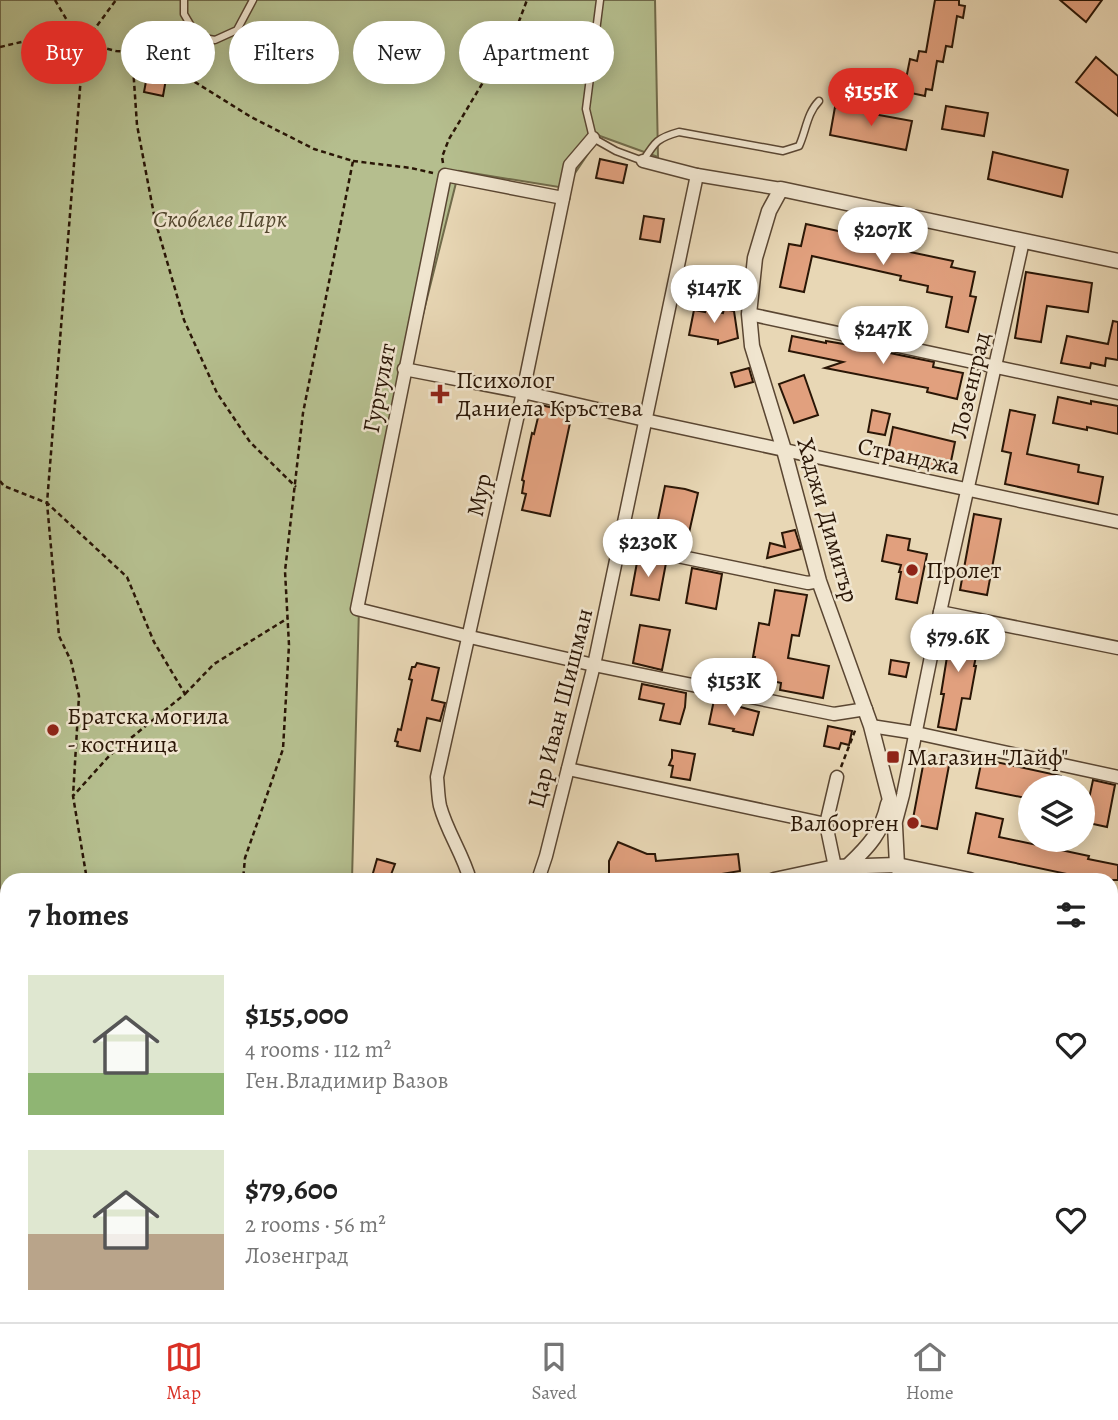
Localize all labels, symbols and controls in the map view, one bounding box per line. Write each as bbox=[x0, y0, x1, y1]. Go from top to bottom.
chip: Buy bbox=[21, 21, 107, 84]
chip: Rent bbox=[121, 21, 215, 84]
chip: Filters bbox=[229, 21, 339, 84]
chip: New bbox=[353, 21, 445, 84]
chip: Apartment bbox=[459, 21, 614, 84]
pin: $155K bbox=[822, 68, 920, 128]
text: $155K bbox=[844, 75, 898, 106]
park label: Скобелев Парк bbox=[153, 203, 287, 235]
pin: $207K bbox=[834, 208, 932, 267]
text: $207K bbox=[854, 214, 912, 245]
pin: $147K bbox=[665, 266, 763, 325]
text: $147K bbox=[687, 272, 741, 303]
pin: $247K bbox=[834, 306, 932, 366]
text: $247K bbox=[854, 313, 912, 344]
street label: Лозенград bbox=[942, 329, 998, 441]
street label: Гургулят bbox=[355, 340, 403, 435]
place label: Психолог Даниела Кръстева bbox=[456, 364, 643, 424]
marker: Психолог Даниела Кръстева bbox=[430, 384, 450, 404]
street label: Странджа bbox=[855, 430, 963, 482]
street label: Хаджи Димитър bbox=[789, 434, 867, 606]
street label: Мур bbox=[459, 470, 499, 520]
pin: $230K bbox=[599, 520, 697, 579]
text: $230K bbox=[619, 526, 677, 557]
place label: Пролет bbox=[926, 554, 1002, 586]
marker: Пролет bbox=[904, 562, 920, 578]
street label: Цар Иван Шишман bbox=[520, 605, 600, 811]
pin: $79.6K bbox=[901, 614, 1015, 674]
text: $79.6K bbox=[926, 621, 990, 652]
pin: $153K bbox=[685, 658, 783, 718]
text: $153K bbox=[707, 665, 761, 696]
place label: Братска могила - костница bbox=[67, 700, 229, 760]
marker: Братска могила - костница bbox=[45, 722, 61, 738]
place label: Магазин "Лайф" bbox=[907, 741, 1068, 773]
marker: Магазин "Лайф" bbox=[885, 749, 901, 765]
map controls bbox=[1018, 775, 1095, 852]
button: layers bbox=[1018, 775, 1095, 852]
place label: Валборген bbox=[789, 807, 899, 839]
marker: Валборген bbox=[905, 815, 921, 831]
text: 7 homes bbox=[28, 895, 129, 935]
icon: filters bbox=[1052, 896, 1090, 934]
text: $155,000 bbox=[245, 994, 349, 1034]
icon: home bbox=[84, 1003, 168, 1087]
icon: heart bbox=[1052, 1026, 1090, 1064]
text: 4 rooms · 112 m² bbox=[245, 1034, 391, 1065]
text: Ген.Владимир Вазов bbox=[245, 1065, 448, 1096]
text: $79,600 bbox=[245, 1169, 338, 1209]
icon: home bbox=[84, 1178, 168, 1262]
icon: heart bbox=[1052, 1201, 1090, 1239]
text: 2 rooms · 56 m² bbox=[245, 1209, 386, 1240]
text: Лозенград bbox=[245, 1240, 348, 1271]
tab: Map bbox=[165, 1338, 203, 1406]
tab: Saved bbox=[532, 1338, 577, 1406]
tab: Home bbox=[906, 1338, 953, 1406]

